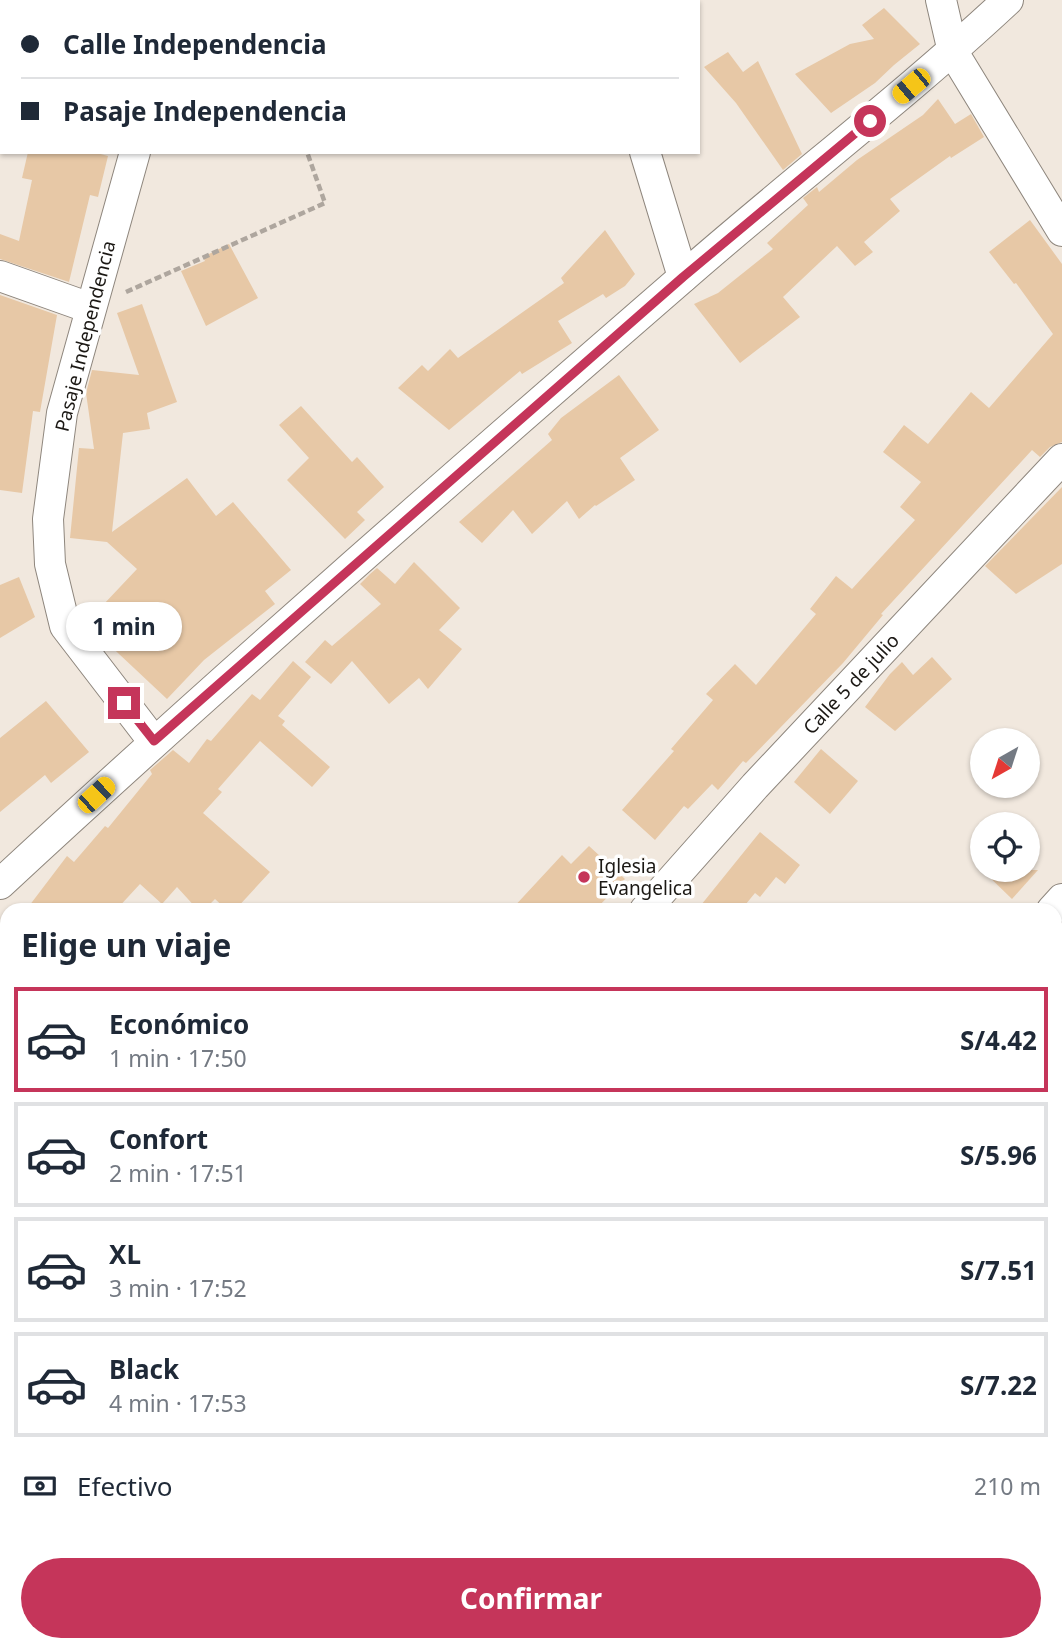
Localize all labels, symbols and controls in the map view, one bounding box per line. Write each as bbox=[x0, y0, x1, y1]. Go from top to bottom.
text: Calle Independencia bbox=[63, 26, 326, 62]
car bbox=[889, 64, 934, 108]
text: Pasaje Independencia bbox=[63, 93, 347, 129]
route start bbox=[854, 105, 886, 137]
street label: Pasaje Independencia bbox=[49, 238, 121, 434]
callout: 1 min bbox=[66, 602, 182, 650]
text: 1 min bbox=[92, 610, 156, 642]
street label: Calle 5 de julio bbox=[797, 628, 905, 740]
route end bbox=[108, 687, 140, 719]
north arrow bbox=[970, 728, 1040, 798]
map controls bbox=[970, 728, 1040, 882]
car bbox=[74, 773, 119, 817]
button: locate bbox=[970, 812, 1040, 882]
place label: Iglesia Evangelica bbox=[598, 853, 693, 901]
marker: Iglesia Evangelica bbox=[576, 869, 592, 885]
text: Elige un viaje bbox=[21, 923, 231, 966]
text: Económico bbox=[109, 1006, 249, 1042]
icon: car bbox=[25, 1008, 88, 1071]
text: S/4.42 bbox=[960, 1022, 1037, 1058]
text: 1 min · 17:50 bbox=[109, 1042, 247, 1074]
text: Confort bbox=[109, 1121, 208, 1157]
icon: car bbox=[25, 1123, 88, 1186]
text: S/5.96 bbox=[960, 1137, 1037, 1173]
text: 2 min · 17:51 bbox=[109, 1157, 247, 1189]
text: XL bbox=[109, 1236, 141, 1272]
icon: car bbox=[25, 1238, 88, 1301]
text: S/7.51 bbox=[960, 1252, 1037, 1288]
text: 3 min · 17:52 bbox=[109, 1272, 247, 1304]
text: Black bbox=[109, 1351, 179, 1387]
icon: car bbox=[25, 1353, 88, 1416]
text: S/7.22 bbox=[960, 1367, 1037, 1403]
text: 4 min · 17:53 bbox=[109, 1387, 247, 1419]
icon: cash bbox=[21, 1467, 59, 1505]
text: Efectivo bbox=[77, 1468, 173, 1504]
text: 210 m bbox=[974, 1470, 1041, 1502]
button: Confirmar bbox=[21, 1558, 1041, 1638]

